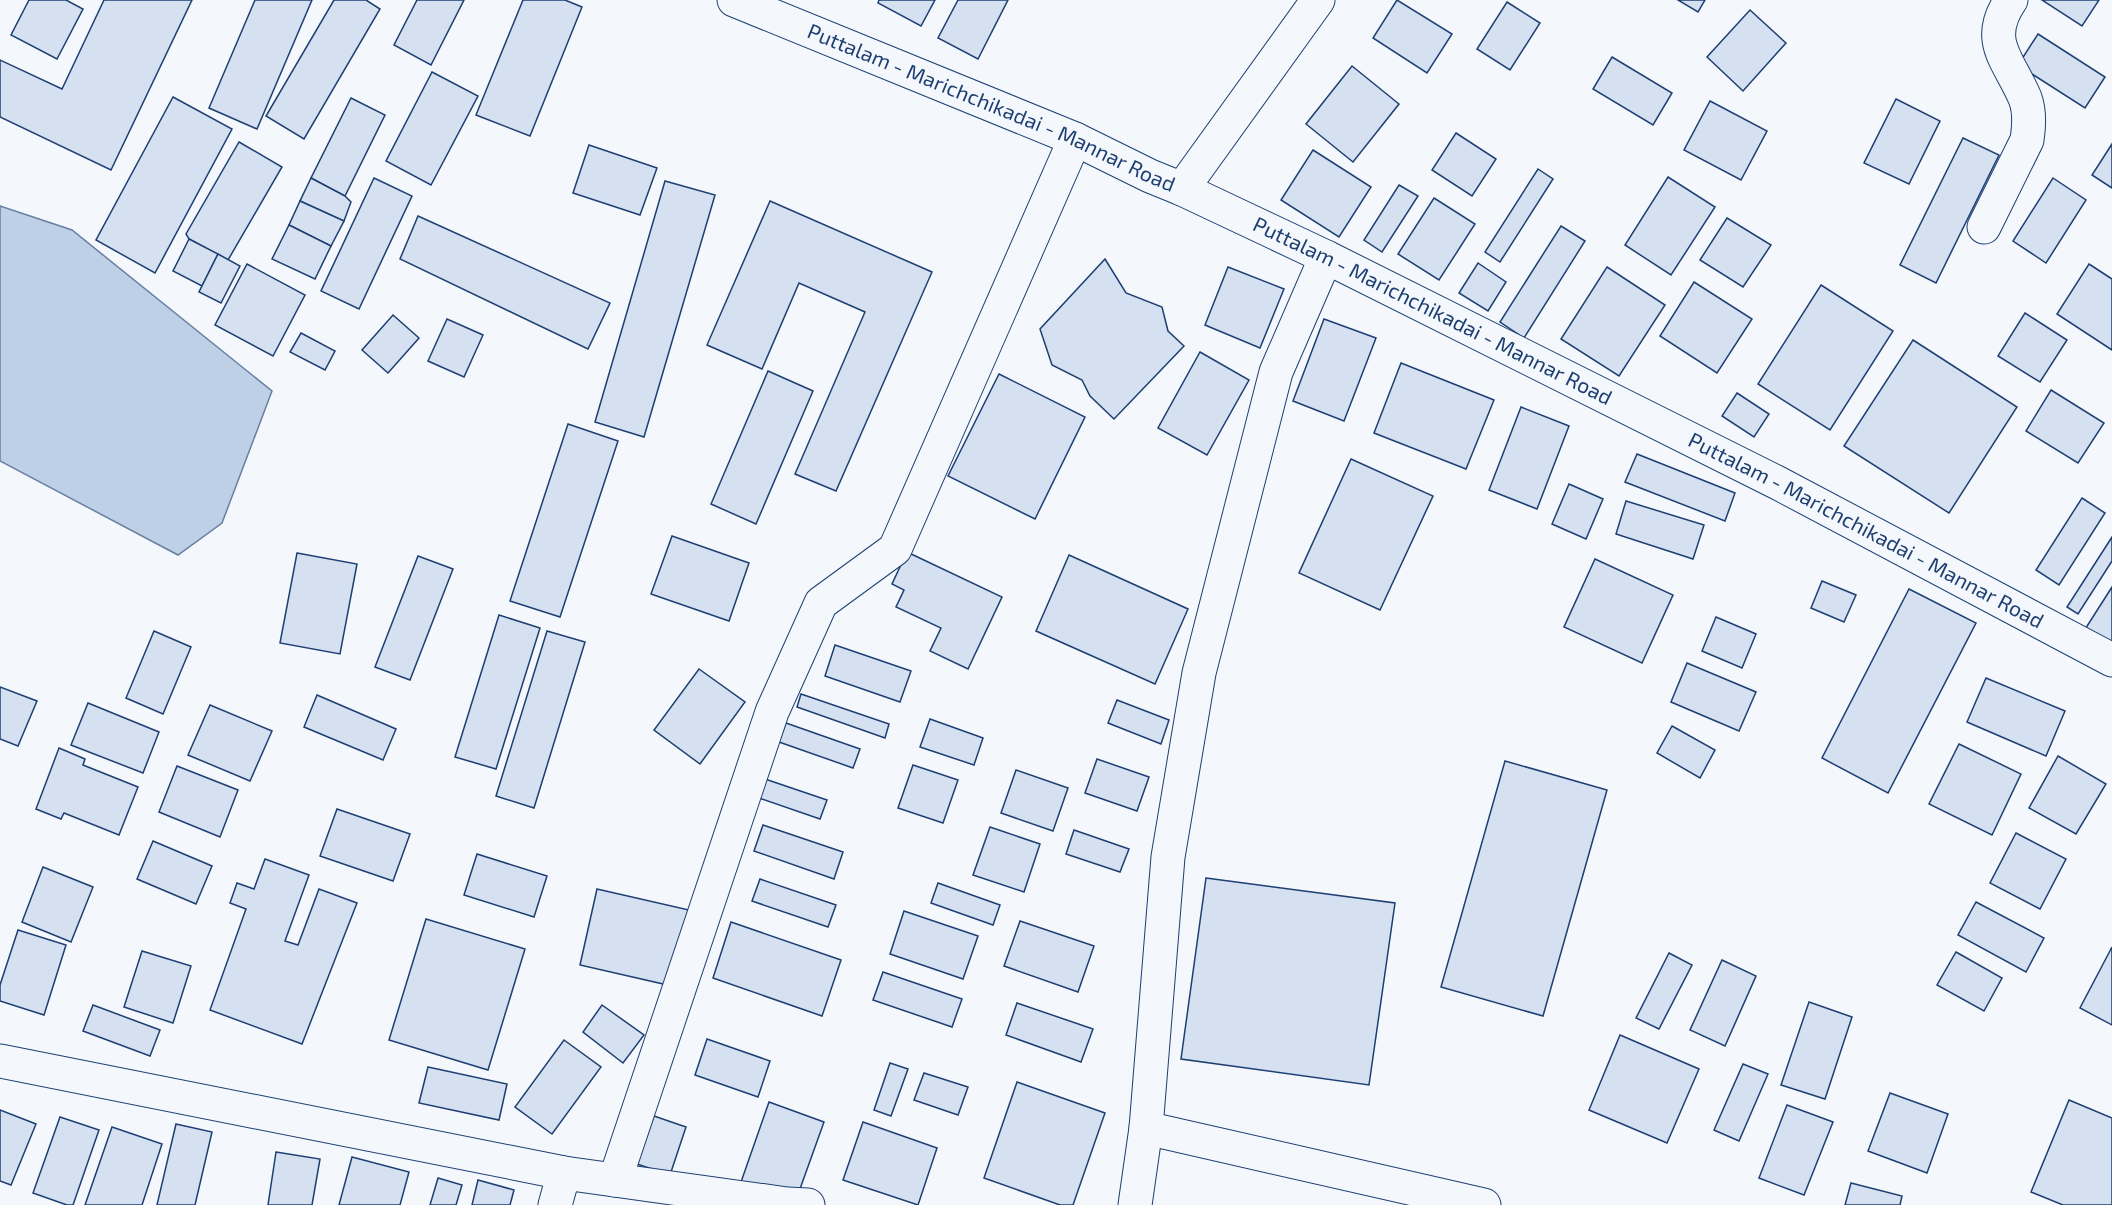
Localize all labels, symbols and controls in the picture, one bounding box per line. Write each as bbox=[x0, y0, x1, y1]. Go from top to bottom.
street label: Puttalam - Marichchikadai - Mannar Road bbox=[804, 17, 1179, 196]
street label: Puttalam - Marichchikadai - Mannar Road bbox=[1249, 210, 1617, 409]
street label: Puttalam - Marichchikadai - Mannar Road bbox=[1685, 426, 2049, 633]

